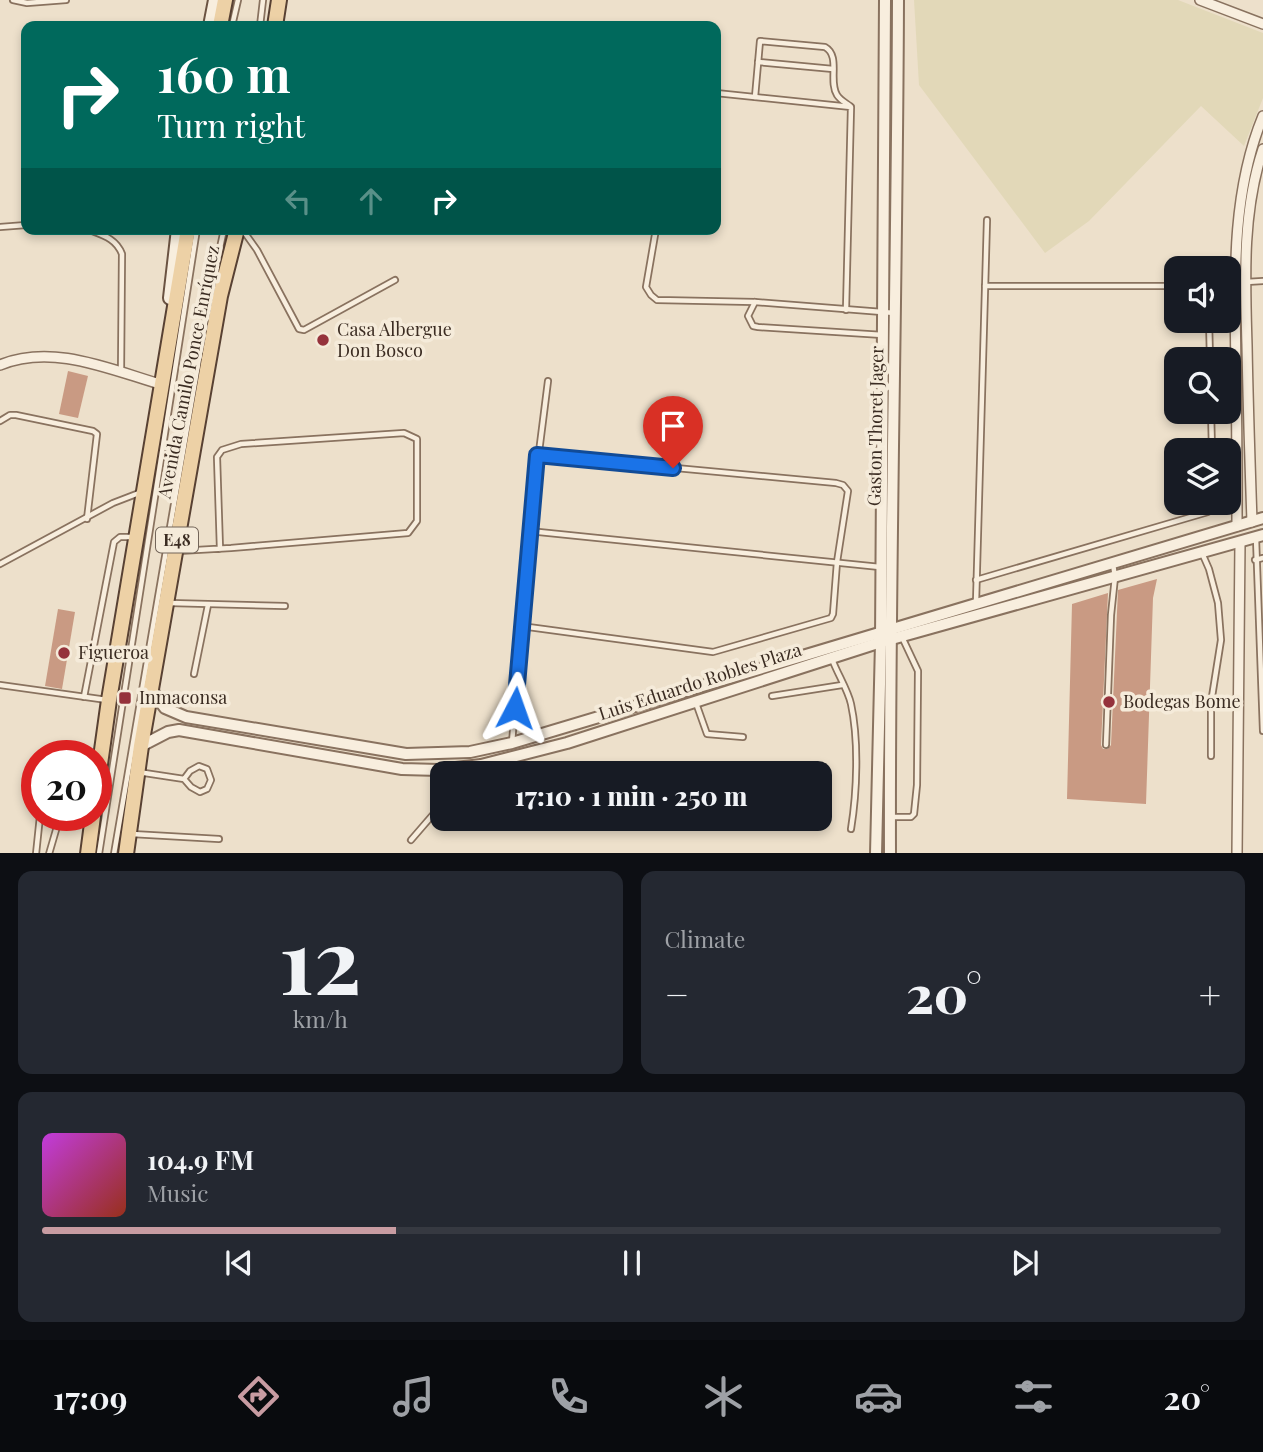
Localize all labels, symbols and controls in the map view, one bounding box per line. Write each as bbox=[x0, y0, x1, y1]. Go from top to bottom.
text: 160 m bbox=[157, 40, 291, 105]
icon: right bbox=[42, 49, 133, 140]
text: Turn right bbox=[157, 103, 305, 146]
icon: left bbox=[279, 182, 317, 220]
icon: ahead bbox=[352, 182, 390, 220]
icon: right bbox=[425, 182, 463, 220]
street label: Avenida Camilo Ponce Enríquez bbox=[152, 243, 224, 501]
map controls bbox=[1164, 256, 1241, 515]
button: sound bbox=[1164, 256, 1241, 333]
place label: Casa Albergue Don Bosco bbox=[337, 317, 452, 362]
marker: Casa Albergue Don Bosco bbox=[315, 332, 331, 348]
street label: Gaston Thoret Jager bbox=[862, 346, 888, 506]
button: search bbox=[1164, 347, 1241, 424]
pin bbox=[643, 396, 703, 468]
icon: arrive bbox=[654, 407, 692, 445]
button: layers bbox=[1164, 438, 1241, 515]
road number: E48 bbox=[156, 527, 198, 552]
street label: Luis Eduardo Robles Plaza bbox=[595, 637, 804, 725]
place label: Figueroa bbox=[78, 640, 149, 664]
marker: Figueroa bbox=[56, 645, 72, 661]
position arrow bbox=[478, 671, 552, 745]
place label: Inmaconsa bbox=[139, 685, 227, 709]
place label: Bodegas Bome bbox=[1123, 689, 1241, 713]
marker: Inmaconsa bbox=[117, 690, 133, 706]
marker: Bodegas Bome bbox=[1101, 694, 1117, 710]
speed limit sign: 20 bbox=[21, 740, 112, 831]
text: 17:10 · 1 min · 250 m bbox=[515, 778, 747, 813]
text: 12 bbox=[279, 897, 361, 1018]
text: Climate bbox=[665, 923, 745, 954]
text: 20° bbox=[906, 958, 982, 1027]
text: − bbox=[665, 968, 689, 1019]
text: + bbox=[1199, 968, 1221, 1019]
text: km/h bbox=[293, 1003, 348, 1034]
text: 104.9 FM bbox=[147, 1142, 254, 1177]
text: Music bbox=[147, 1177, 208, 1208]
icon: previous bbox=[220, 1244, 258, 1282]
icon: pause bbox=[613, 1244, 651, 1282]
icon: next bbox=[1006, 1244, 1044, 1282]
icon: directions bbox=[234, 1372, 283, 1421]
icon: music bbox=[389, 1372, 438, 1421]
icon: phone bbox=[544, 1372, 593, 1421]
icon: climate bbox=[699, 1372, 748, 1421]
icon: car bbox=[854, 1372, 903, 1421]
icon: filters bbox=[1009, 1372, 1058, 1421]
text: 17:09 bbox=[53, 1375, 127, 1418]
text: 20° bbox=[1164, 1375, 1210, 1418]

